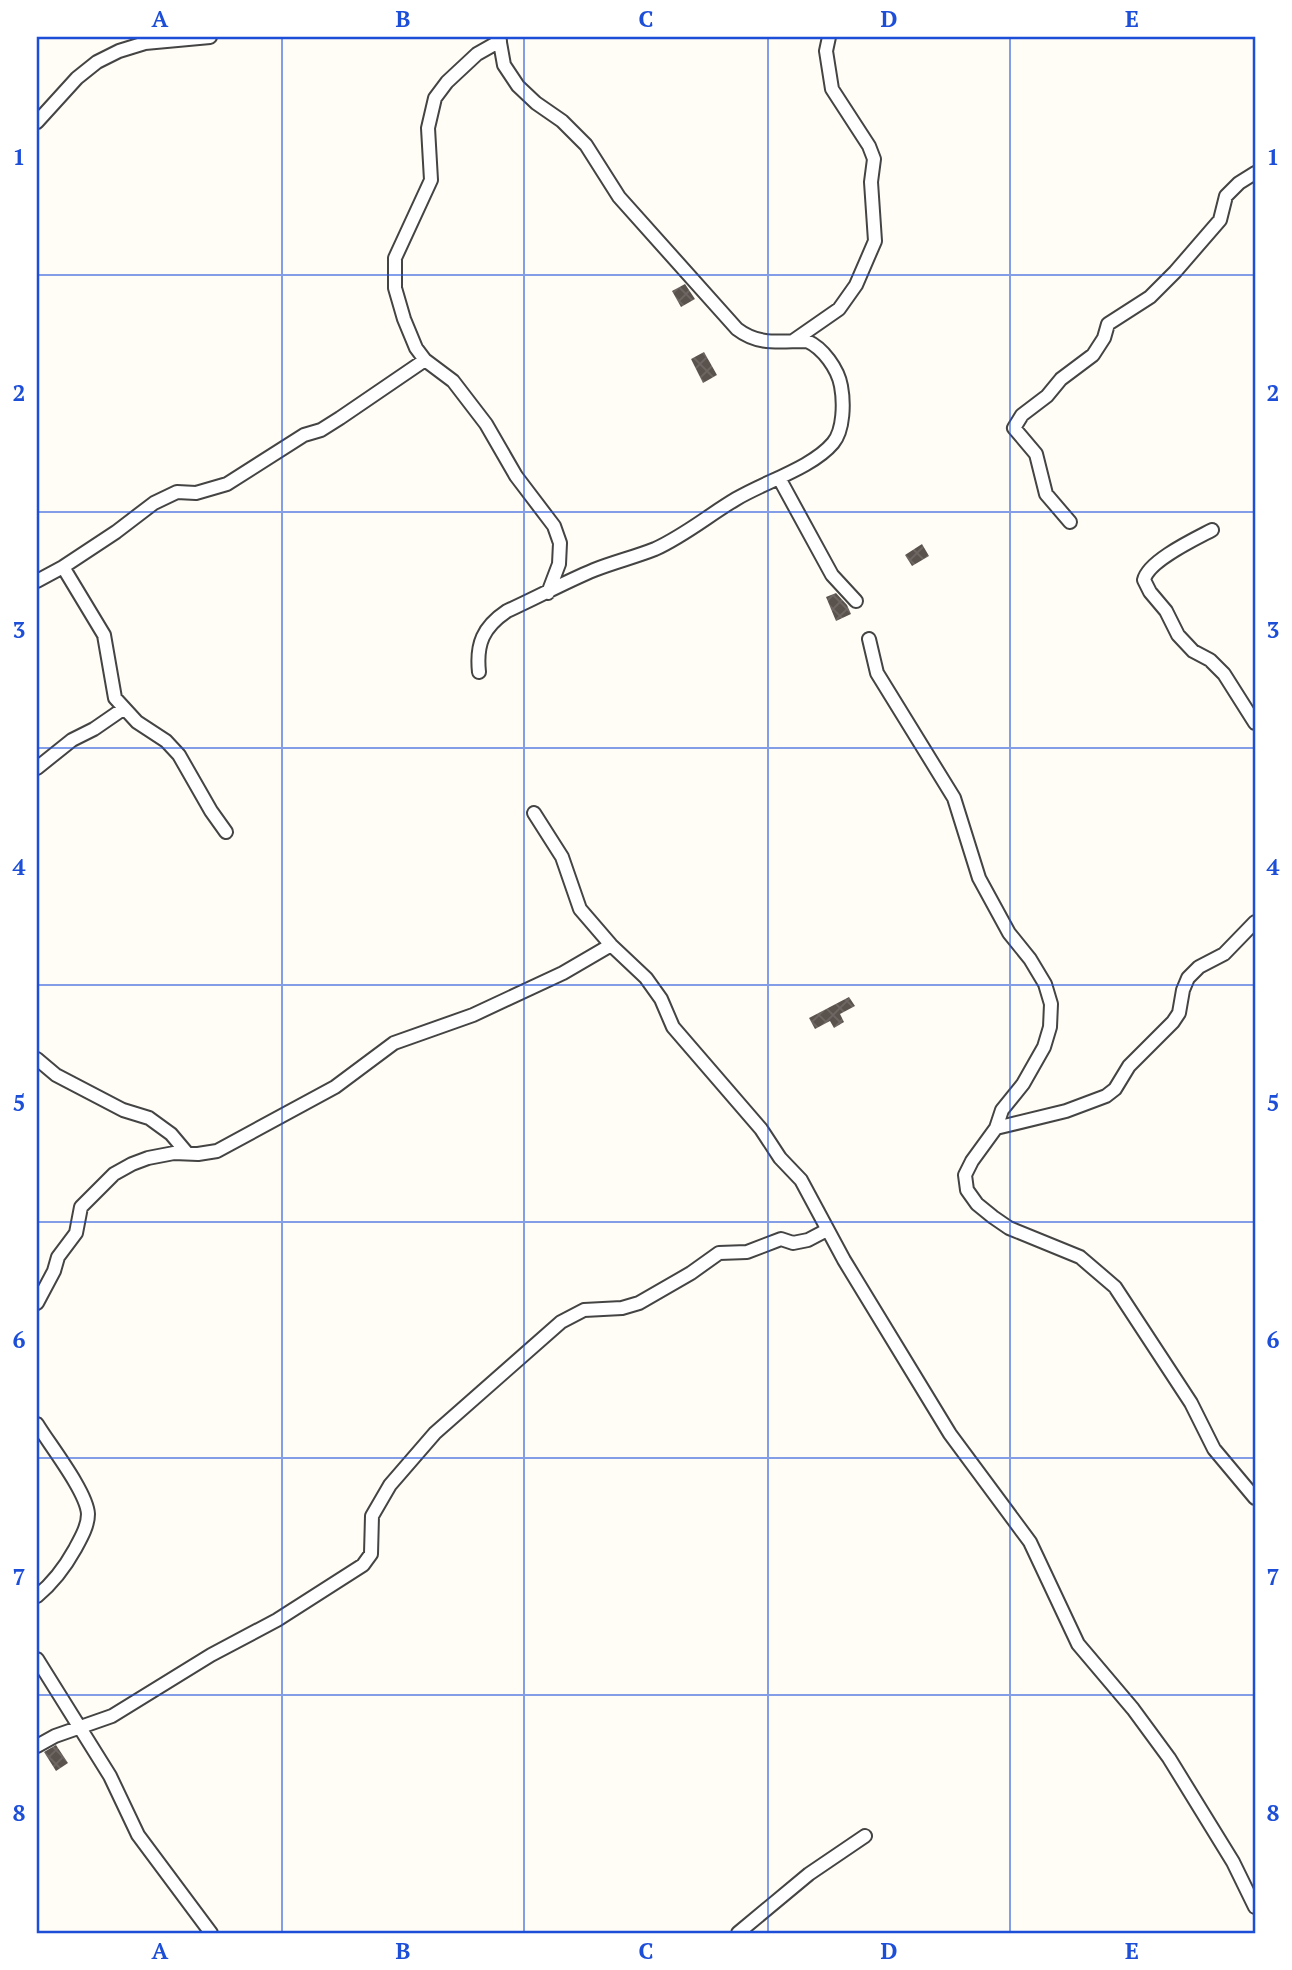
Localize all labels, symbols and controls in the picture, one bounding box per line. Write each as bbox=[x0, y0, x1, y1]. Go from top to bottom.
text: A bbox=[152, 3, 169, 34]
text: B bbox=[396, 3, 411, 34]
text: C bbox=[639, 3, 654, 34]
text: D bbox=[881, 3, 898, 34]
text: E bbox=[1125, 3, 1139, 34]
text: 1 bbox=[13, 141, 26, 172]
text: 1 bbox=[1267, 141, 1280, 172]
text: 2 bbox=[13, 377, 26, 408]
text: 2 bbox=[1267, 377, 1280, 408]
text: 3 bbox=[13, 614, 26, 645]
text: 3 bbox=[1267, 614, 1280, 645]
text: 4 bbox=[13, 851, 26, 882]
text: 4 bbox=[1267, 851, 1280, 882]
text: 5 bbox=[13, 1087, 26, 1118]
text: 5 bbox=[1267, 1087, 1280, 1118]
text: 6 bbox=[13, 1324, 26, 1355]
text: 6 bbox=[1267, 1324, 1280, 1355]
text: 7 bbox=[13, 1561, 26, 1592]
text: 7 bbox=[1267, 1561, 1280, 1592]
text: 8 bbox=[13, 1797, 26, 1828]
text: 8 bbox=[1267, 1797, 1280, 1828]
text: A bbox=[152, 1935, 169, 1966]
text: B bbox=[396, 1935, 411, 1966]
text: C bbox=[639, 1935, 654, 1966]
text: D bbox=[881, 1935, 898, 1966]
text: E bbox=[1125, 1935, 1139, 1966]

